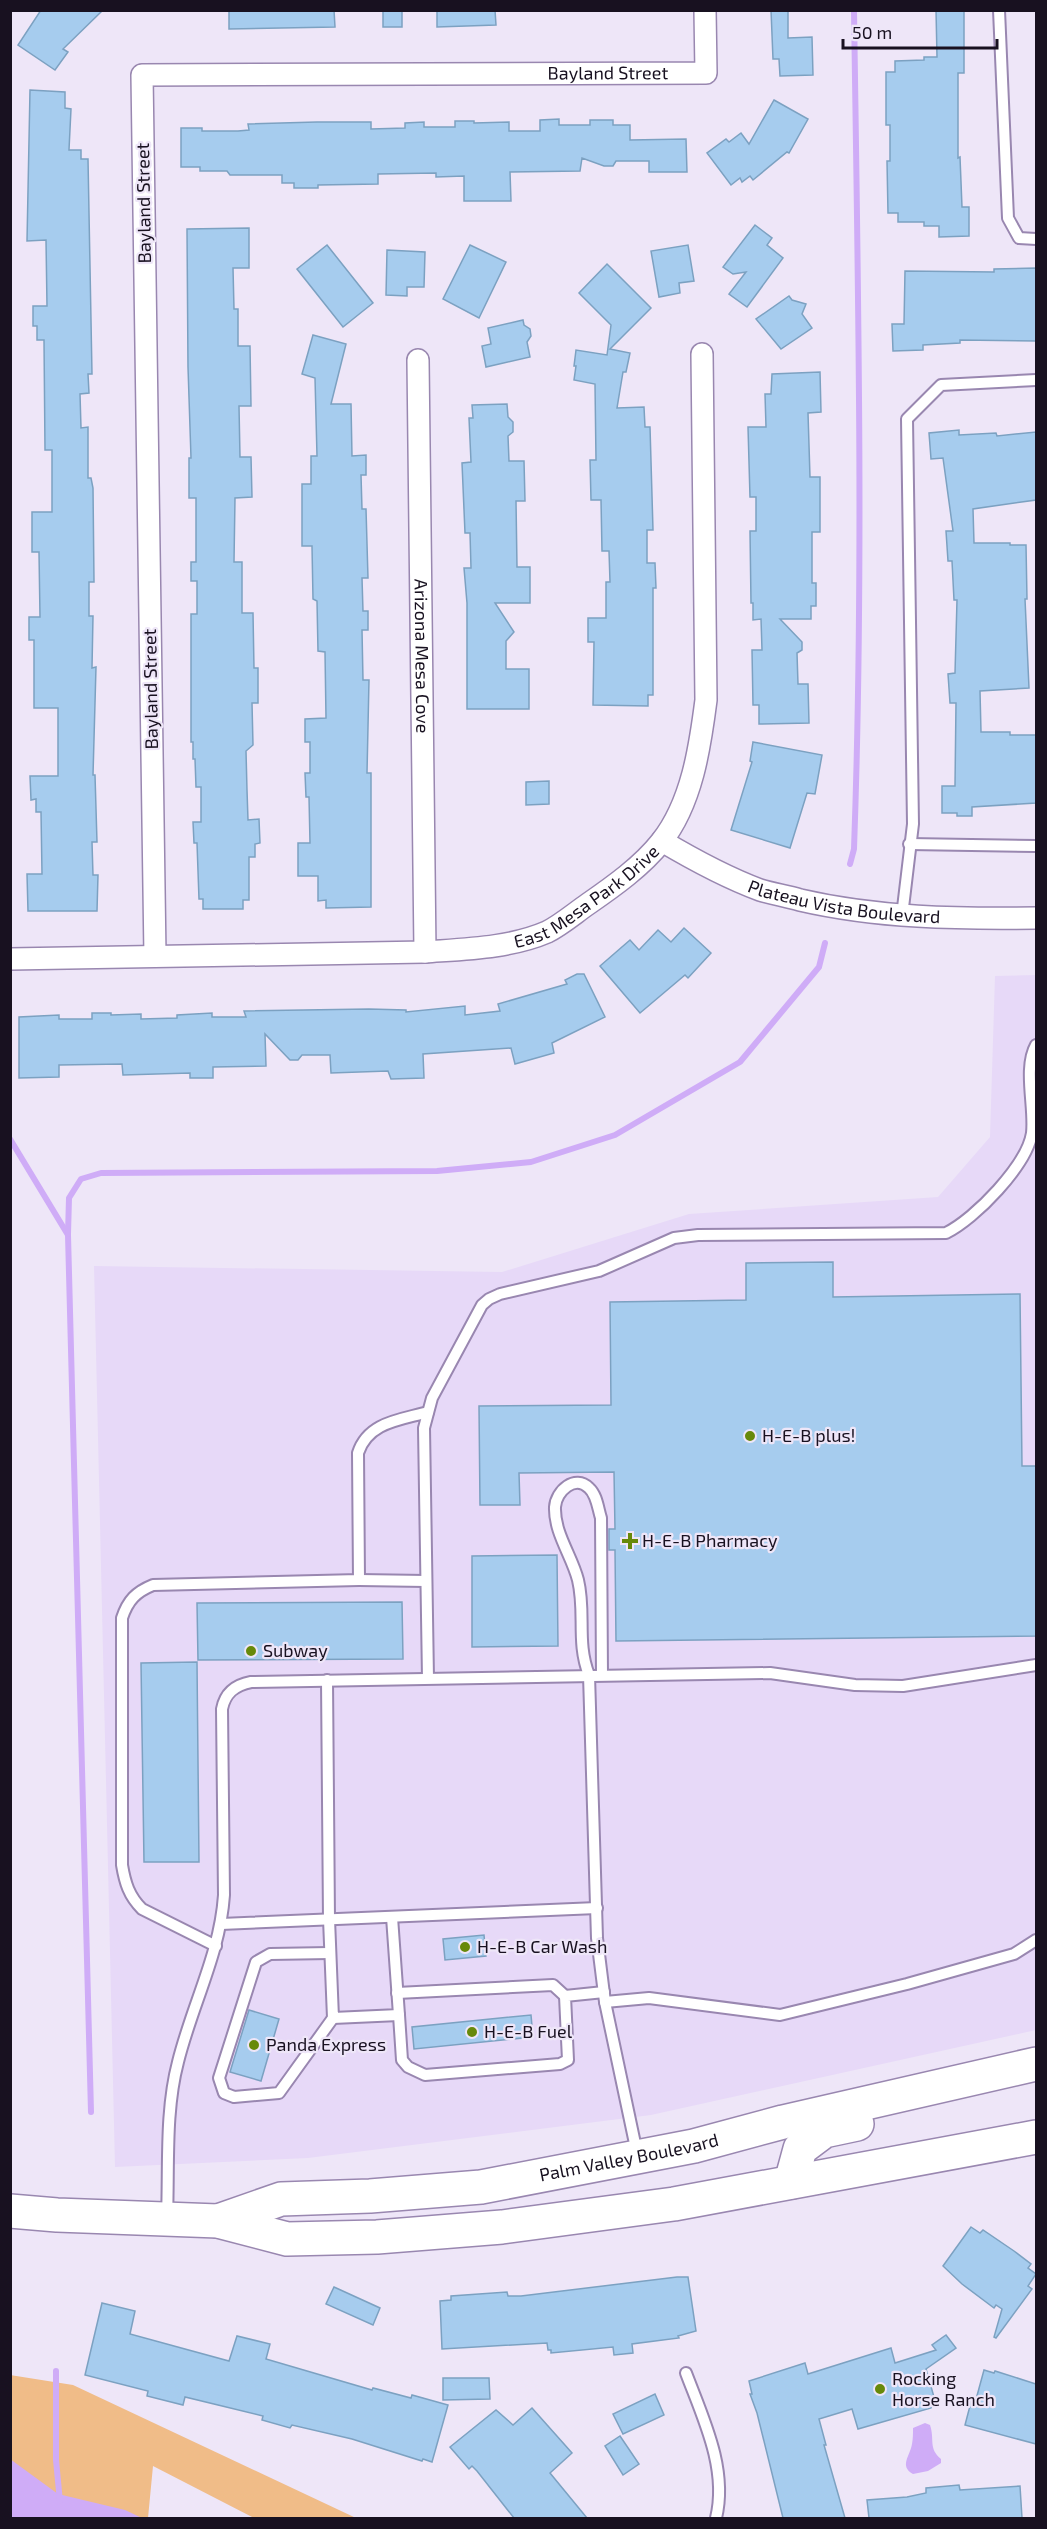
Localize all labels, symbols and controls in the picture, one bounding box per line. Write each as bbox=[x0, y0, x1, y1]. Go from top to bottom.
scale bar bbox=[843, 12, 998, 50]
text: 50 m bbox=[852, 21, 892, 43]
street label: Bayland Street bbox=[548, 61, 668, 84]
street label: Bayland Street bbox=[131, 142, 155, 264]
street label: Arizona Mesa Cove bbox=[411, 578, 434, 733]
street label: Bayland Street bbox=[138, 628, 162, 750]
street label: East Mesa Park Drive bbox=[512, 840, 663, 952]
street label: Plateau Vista Boulevard bbox=[745, 874, 941, 927]
place label: H-E-B plus! bbox=[762, 1424, 855, 1446]
marker: H-E-B plus! bbox=[743, 1429, 757, 1443]
place label: H-E-B Pharmacy bbox=[642, 1529, 778, 1551]
marker: H-E-B Pharmacy bbox=[623, 1534, 637, 1548]
place label: Subway bbox=[263, 1639, 328, 1661]
marker: Subway bbox=[244, 1644, 258, 1658]
place label: H-E-B Car Wash bbox=[477, 1935, 607, 1957]
marker: H-E-B Car Wash bbox=[458, 1940, 472, 1954]
place label: H-E-B Fuel bbox=[484, 2020, 573, 2042]
marker: H-E-B Fuel bbox=[465, 2025, 479, 2039]
place label: Panda Express bbox=[266, 2033, 386, 2055]
marker: Panda Express bbox=[247, 2038, 261, 2052]
street label: Palm Valley Boulevard bbox=[537, 2128, 721, 2186]
place label: Rocking Horse Ranch bbox=[892, 2367, 995, 2410]
marker: Rocking Horse Ranch bbox=[873, 2382, 887, 2396]

